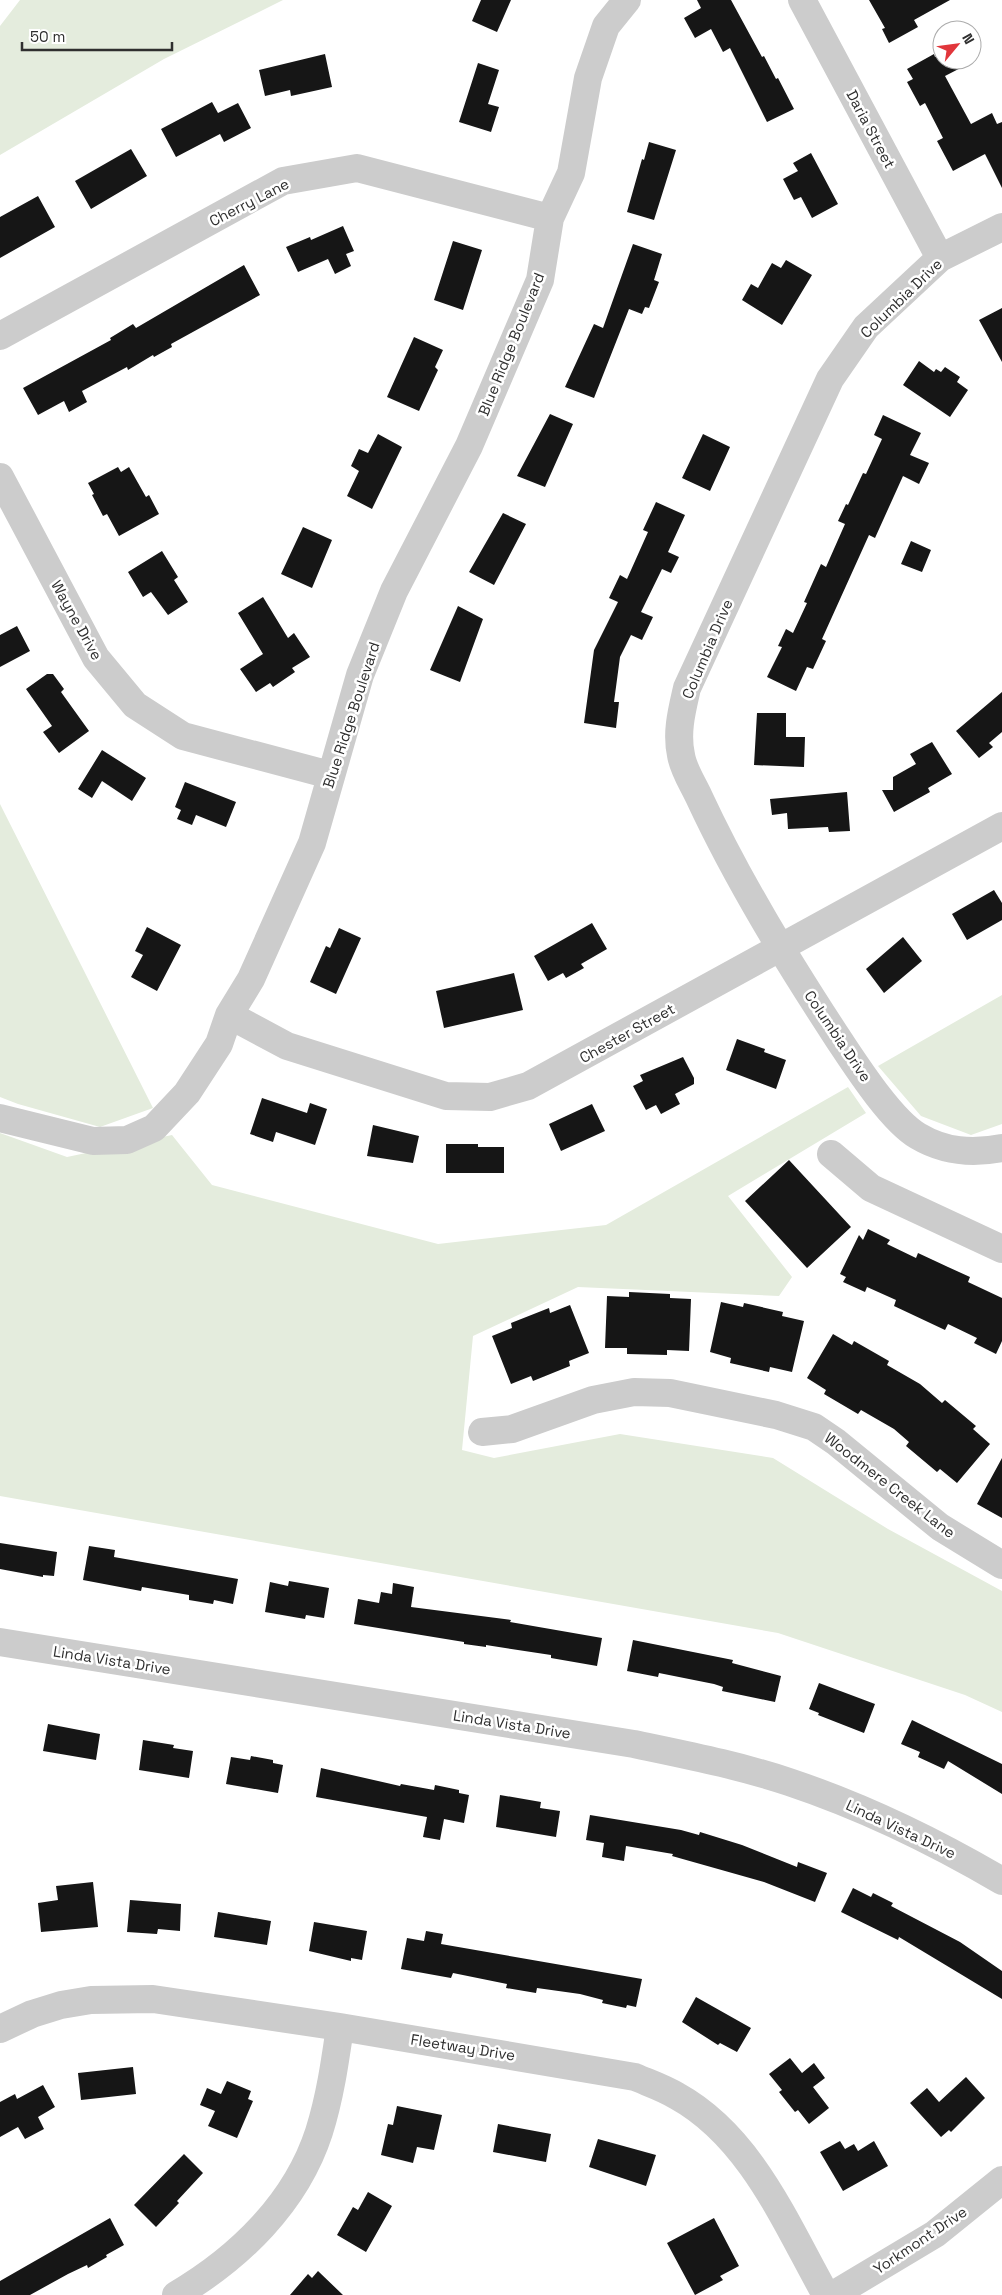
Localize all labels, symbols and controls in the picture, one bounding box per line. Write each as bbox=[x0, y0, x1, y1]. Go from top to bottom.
scale bar bbox=[22, 20, 172, 52]
north arrow bbox=[932, 20, 982, 70]
text: 50 m bbox=[30, 27, 65, 46]
text: N bbox=[958, 30, 979, 47]
street label: Daria Street bbox=[842, 86, 900, 172]
street label: Cherry Lane bbox=[206, 174, 292, 230]
street label: Columbia Drive bbox=[856, 254, 946, 342]
street label: Blue Ridge Boulevard bbox=[474, 270, 548, 418]
street label: Wayne Drive bbox=[47, 577, 107, 663]
street label: Columbia Drive bbox=[677, 596, 737, 702]
street label: Blue Ridge Boulevard bbox=[318, 639, 384, 791]
street label: Columbia Drive bbox=[800, 987, 876, 1086]
street label: Chester Street bbox=[576, 999, 678, 1067]
street label: Woodmere Creek Lane bbox=[821, 1428, 959, 1542]
street label: Linda Vista Drive bbox=[52, 1641, 172, 1679]
street label: Linda Vista Drive bbox=[452, 1705, 572, 1743]
street label: Linda Vista Drive bbox=[843, 1795, 959, 1863]
street label: Fleetway Drive bbox=[409, 2029, 517, 2065]
street label: Yorkmont Drive bbox=[870, 2202, 970, 2278]

